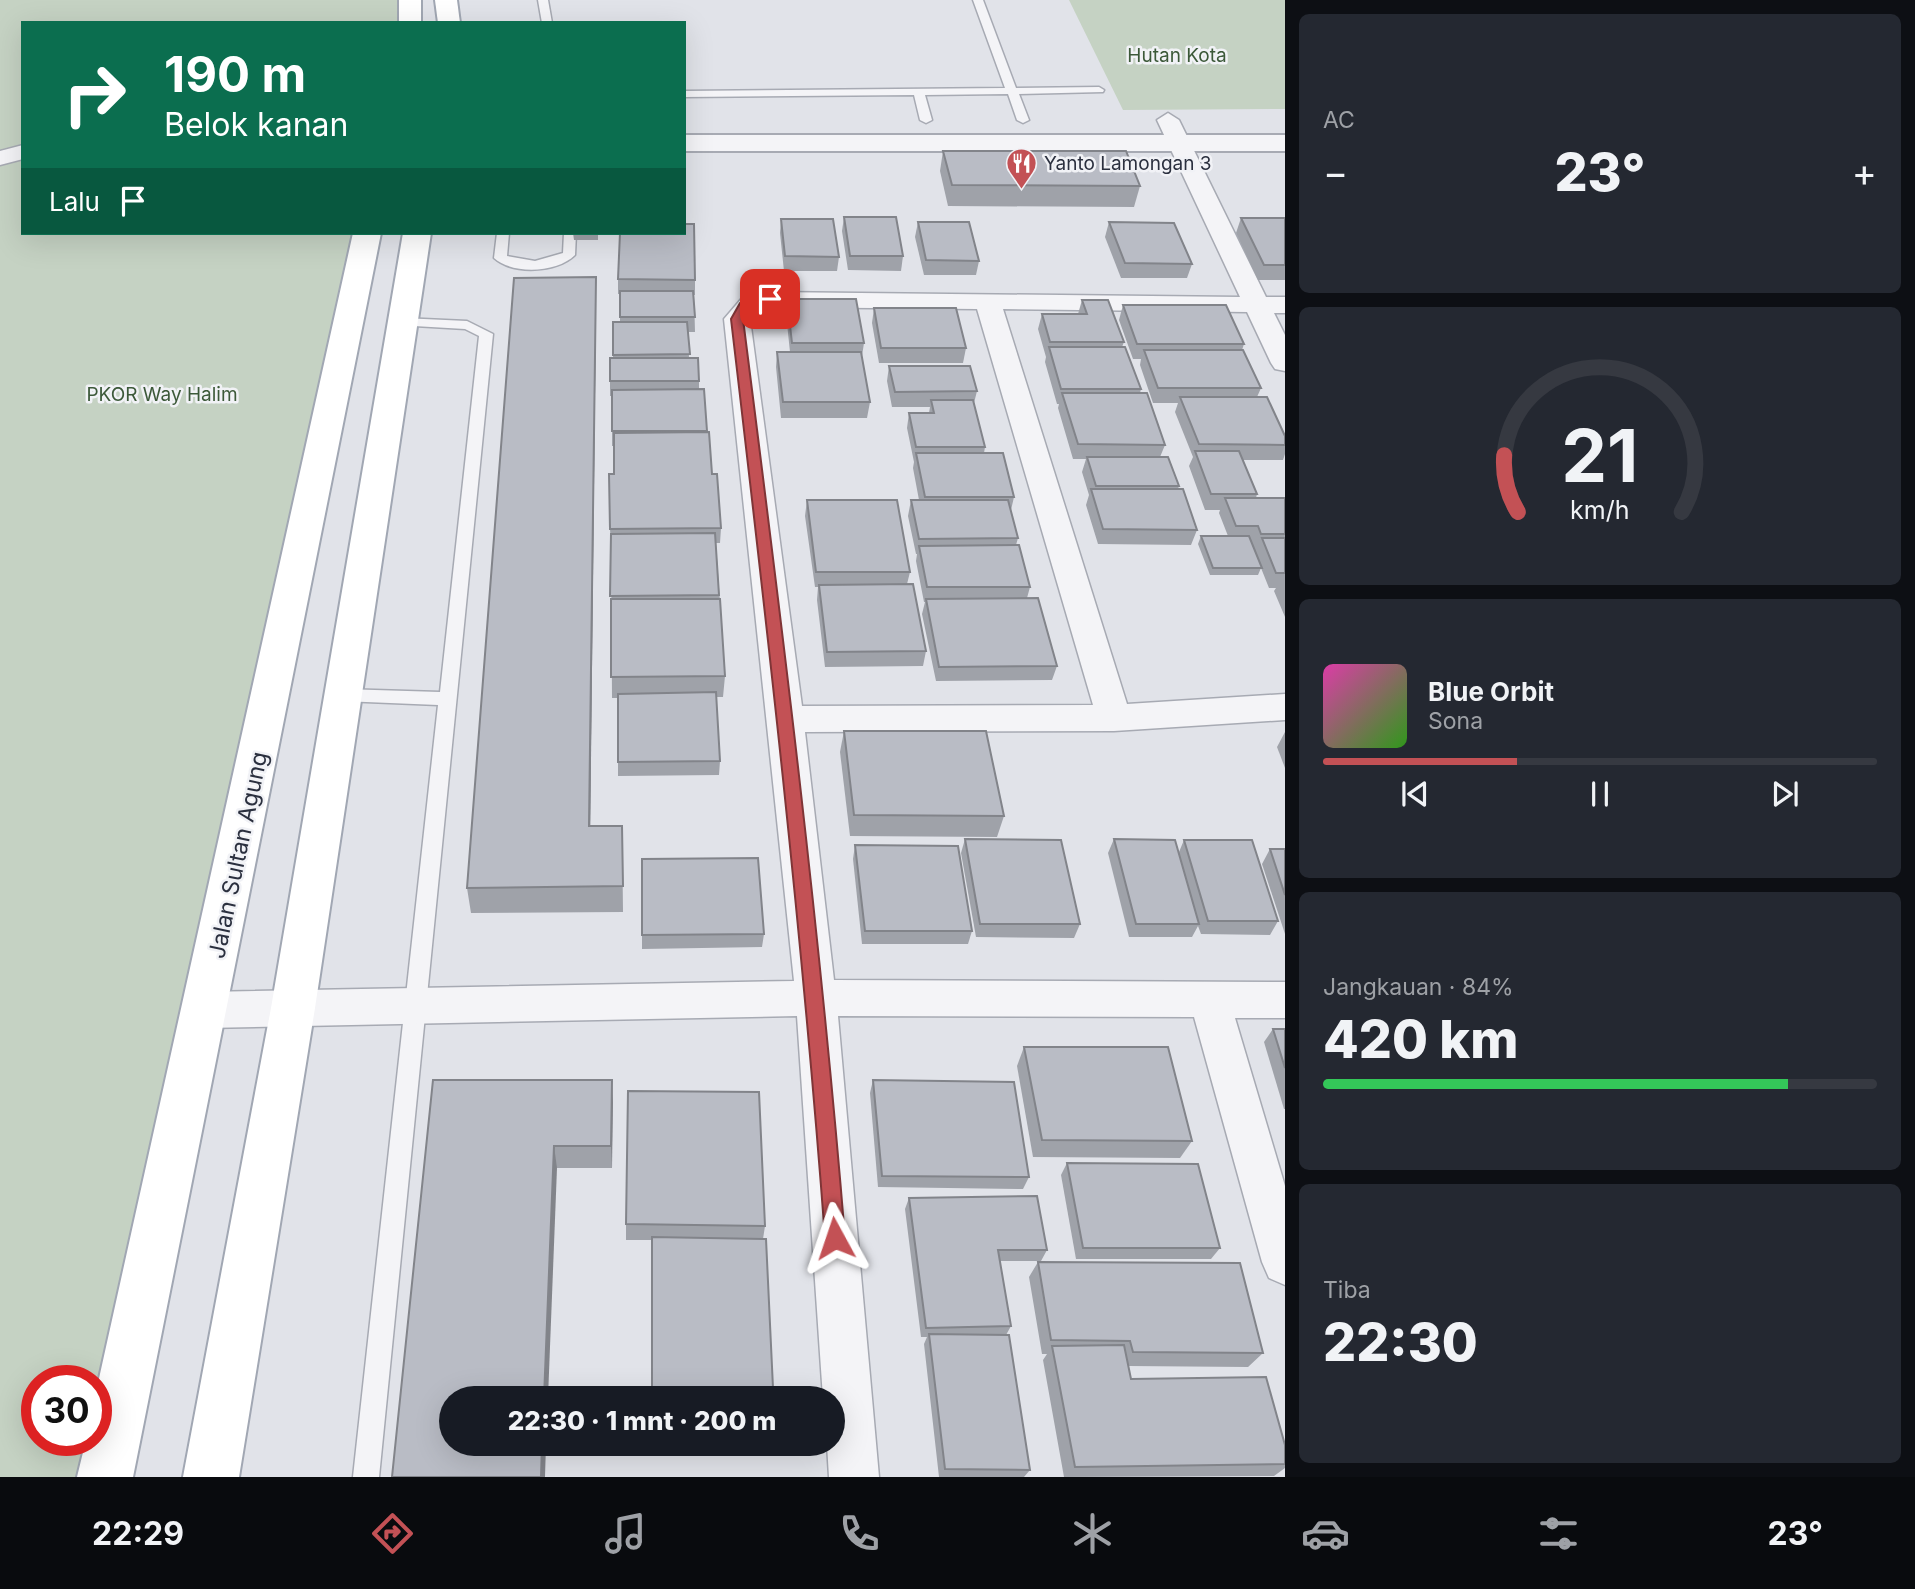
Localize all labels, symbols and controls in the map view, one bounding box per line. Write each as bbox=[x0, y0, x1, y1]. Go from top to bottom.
park label: Hutan Kota bbox=[1127, 44, 1227, 67]
text: 190 m bbox=[164, 45, 306, 104]
icon: right bbox=[49, 49, 140, 140]
text: Belok kanan bbox=[164, 105, 348, 144]
text: AC bbox=[1323, 106, 1355, 134]
text: 23° bbox=[1554, 141, 1646, 204]
restaurant icon: Yanto Lamongan 3 bbox=[1004, 146, 1038, 190]
text: − bbox=[1323, 149, 1348, 195]
text: + bbox=[1852, 149, 1877, 195]
place label: Yanto Lamongan 3 bbox=[1044, 152, 1212, 175]
icon: arrive bbox=[114, 182, 152, 220]
text: Lalu bbox=[49, 186, 100, 217]
pin bbox=[740, 269, 800, 329]
icon: arrive bbox=[751, 280, 789, 318]
park label: PKOR Way Halim bbox=[86, 383, 238, 406]
text: 21 bbox=[1561, 411, 1639, 500]
text: km/h bbox=[1570, 495, 1630, 525]
text: Blue Orbit bbox=[1428, 676, 1554, 707]
text: Sona bbox=[1428, 707, 1483, 735]
street label: Jalan Sultan Agung bbox=[202, 749, 274, 961]
icon: previous bbox=[1396, 775, 1434, 813]
icon: pause bbox=[1581, 775, 1619, 813]
icon: next bbox=[1766, 775, 1804, 813]
text: Jangkauan · 84% bbox=[1323, 973, 1514, 1001]
text: 420 km bbox=[1323, 1008, 1518, 1071]
position arrow bbox=[798, 1201, 872, 1275]
text: Tiba bbox=[1323, 1276, 1371, 1304]
text: 22:30 bbox=[1323, 1311, 1478, 1374]
speed limit sign: 30 bbox=[21, 1365, 112, 1456]
text: 22:30 · 1 mnt · 200 m bbox=[508, 1405, 776, 1436]
icon: directions bbox=[368, 1509, 417, 1558]
icon: music bbox=[601, 1509, 650, 1558]
icon: phone bbox=[835, 1509, 884, 1558]
icon: climate bbox=[1068, 1509, 1117, 1558]
icon: car bbox=[1301, 1509, 1350, 1558]
icon: filters bbox=[1534, 1509, 1583, 1558]
text: 22:29 bbox=[92, 1514, 184, 1553]
text: 23° bbox=[1768, 1514, 1823, 1553]

